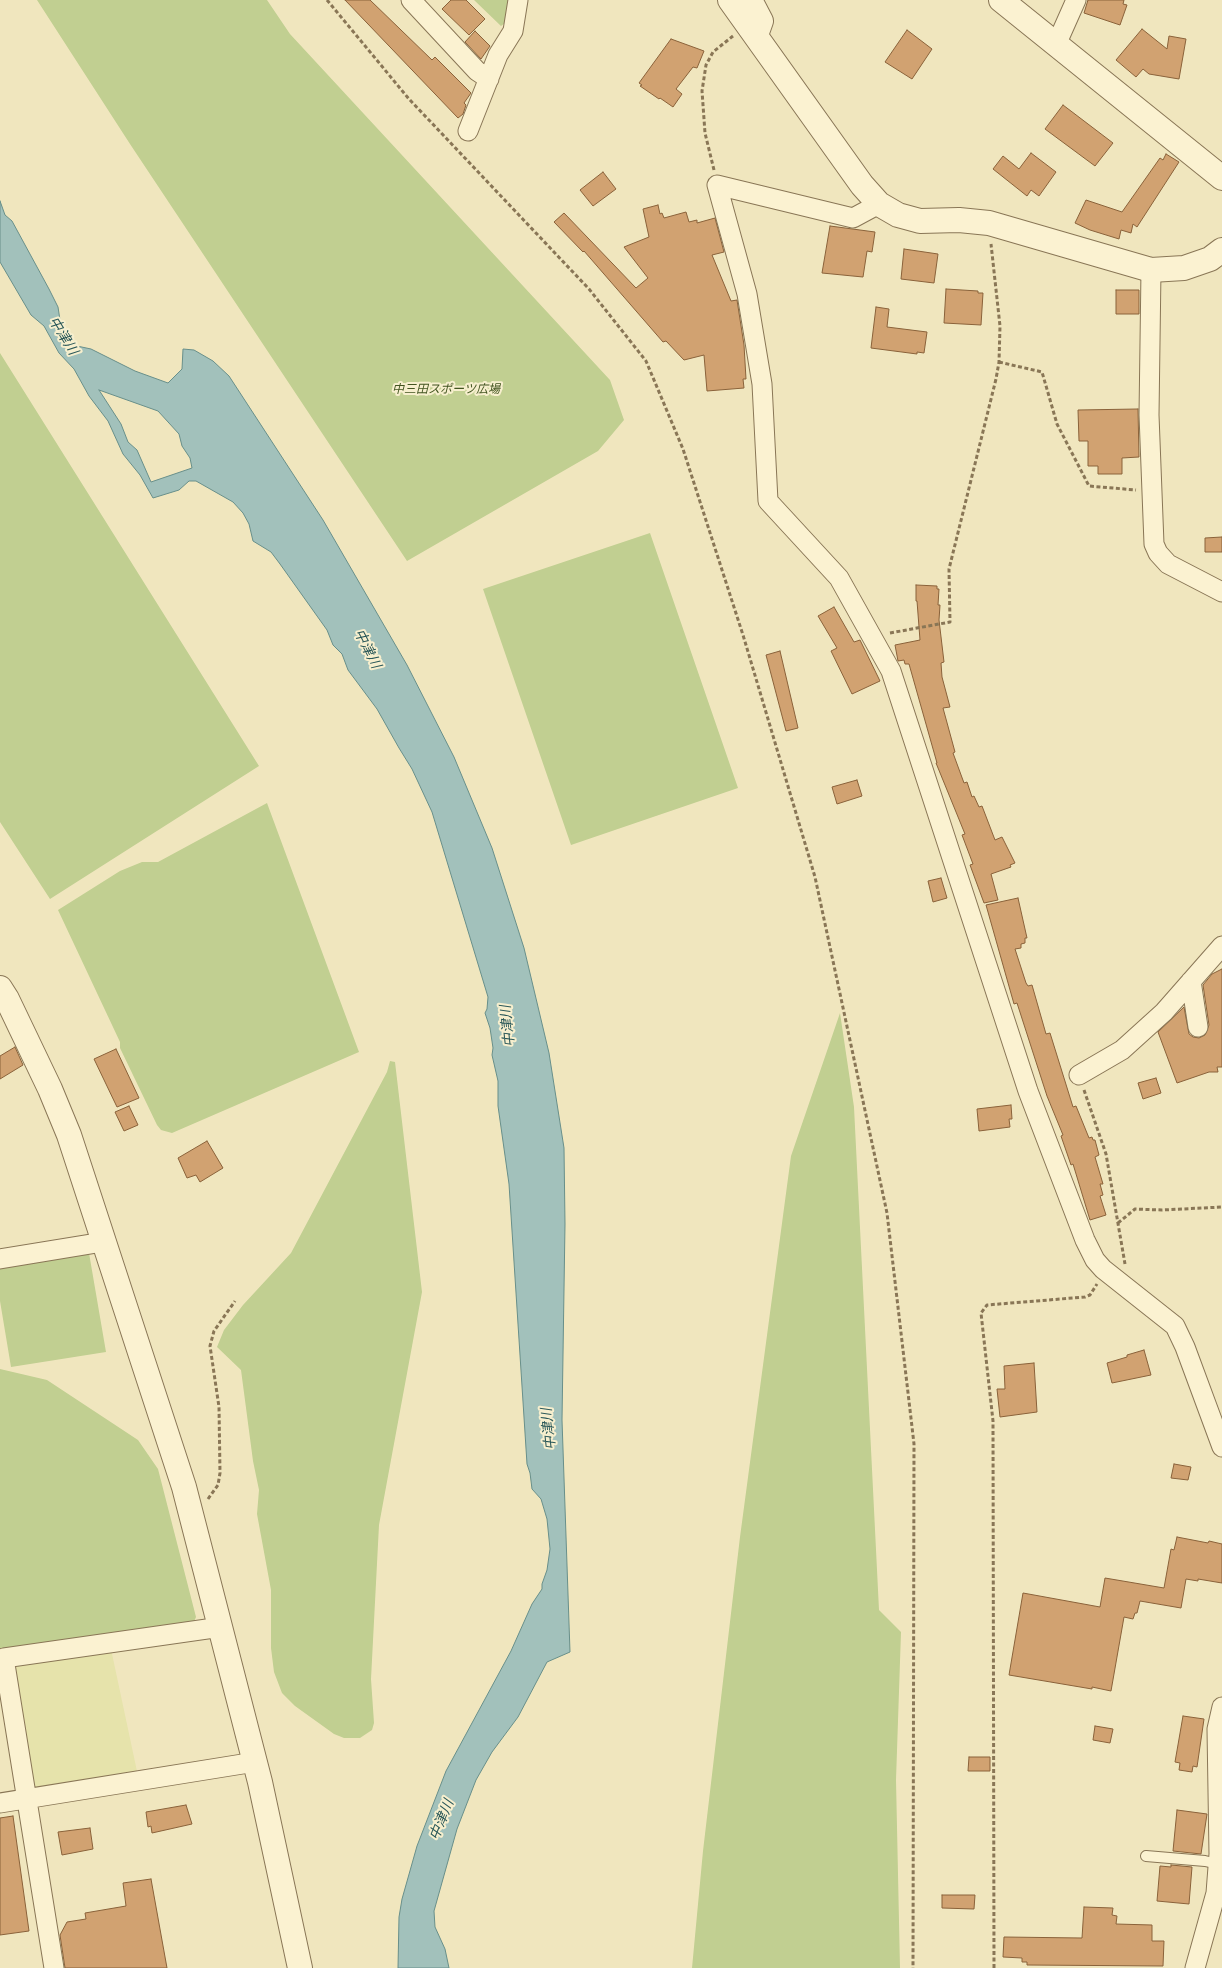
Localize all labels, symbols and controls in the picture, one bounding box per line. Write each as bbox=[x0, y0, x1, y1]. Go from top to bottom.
water label: 中津川 bbox=[45, 314, 81, 358]
park label: 中三田スポーツ広場 bbox=[392, 383, 500, 397]
water label: 中津川 bbox=[350, 626, 384, 672]
water label: 中津川 bbox=[497, 1004, 519, 1048]
water label: 中津川 bbox=[538, 1407, 560, 1451]
water label: 中津川 bbox=[426, 1797, 458, 1843]

